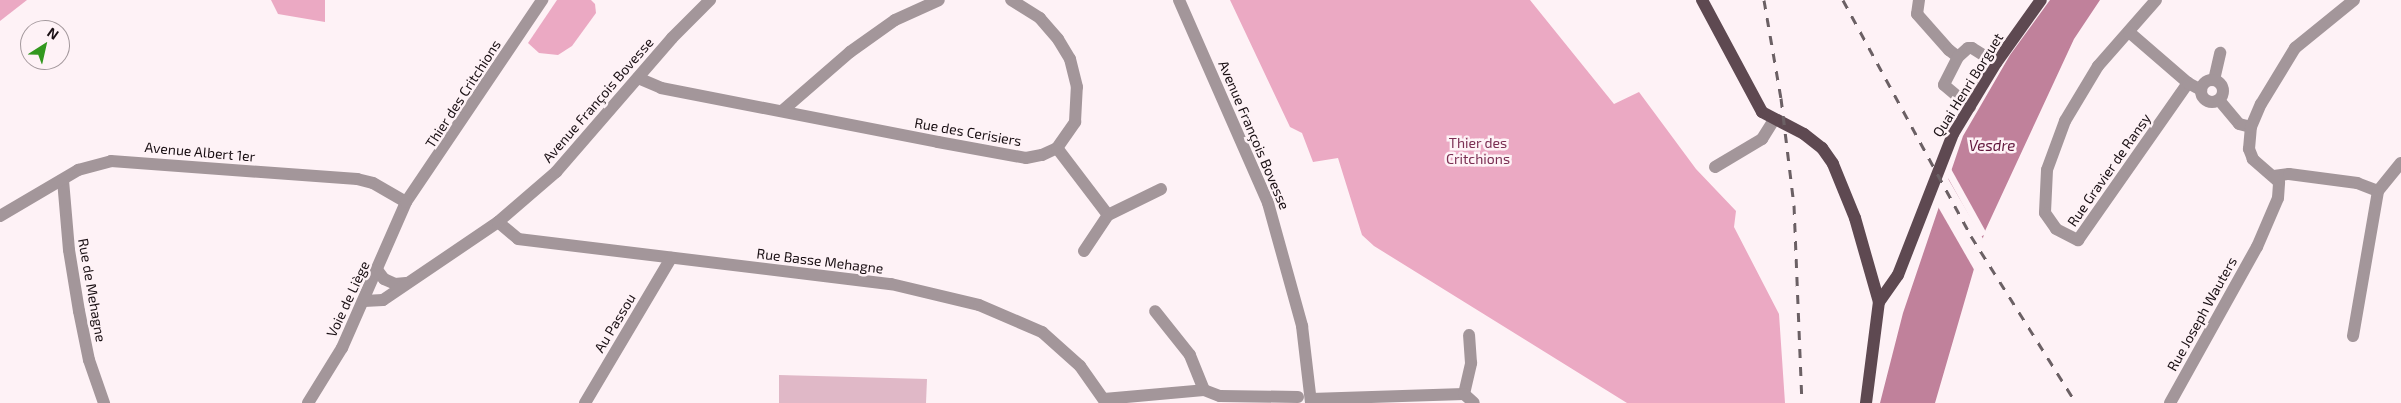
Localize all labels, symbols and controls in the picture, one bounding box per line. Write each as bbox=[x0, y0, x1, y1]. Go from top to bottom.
north arrow bbox=[20, 20, 70, 70]
text: N bbox=[44, 23, 62, 43]
street label: Quai Henri Borguet bbox=[1929, 30, 2007, 140]
street label: Avenue François Bovesse bbox=[539, 34, 657, 166]
street label: Thier des Critchions bbox=[422, 37, 504, 151]
street label: Avenue François Bovesse bbox=[1215, 58, 1293, 212]
street label: Rue Gravier de Ransy bbox=[2064, 110, 2154, 230]
street label: Rue des Cerisiers bbox=[913, 114, 1023, 150]
park label: Thier des Critchions bbox=[1446, 135, 1510, 168]
water label: Vesdre bbox=[1969, 137, 2015, 155]
street label: Avenue Albert 1er bbox=[144, 139, 256, 165]
street label: Rue de Mehagne bbox=[75, 237, 109, 343]
street label: Rue Basse Mehagne bbox=[756, 245, 884, 277]
street label: Rue Joseph Wauters bbox=[2164, 254, 2240, 374]
street label: Voie de Liège bbox=[323, 258, 373, 340]
street label: Au Passou bbox=[591, 290, 639, 356]

